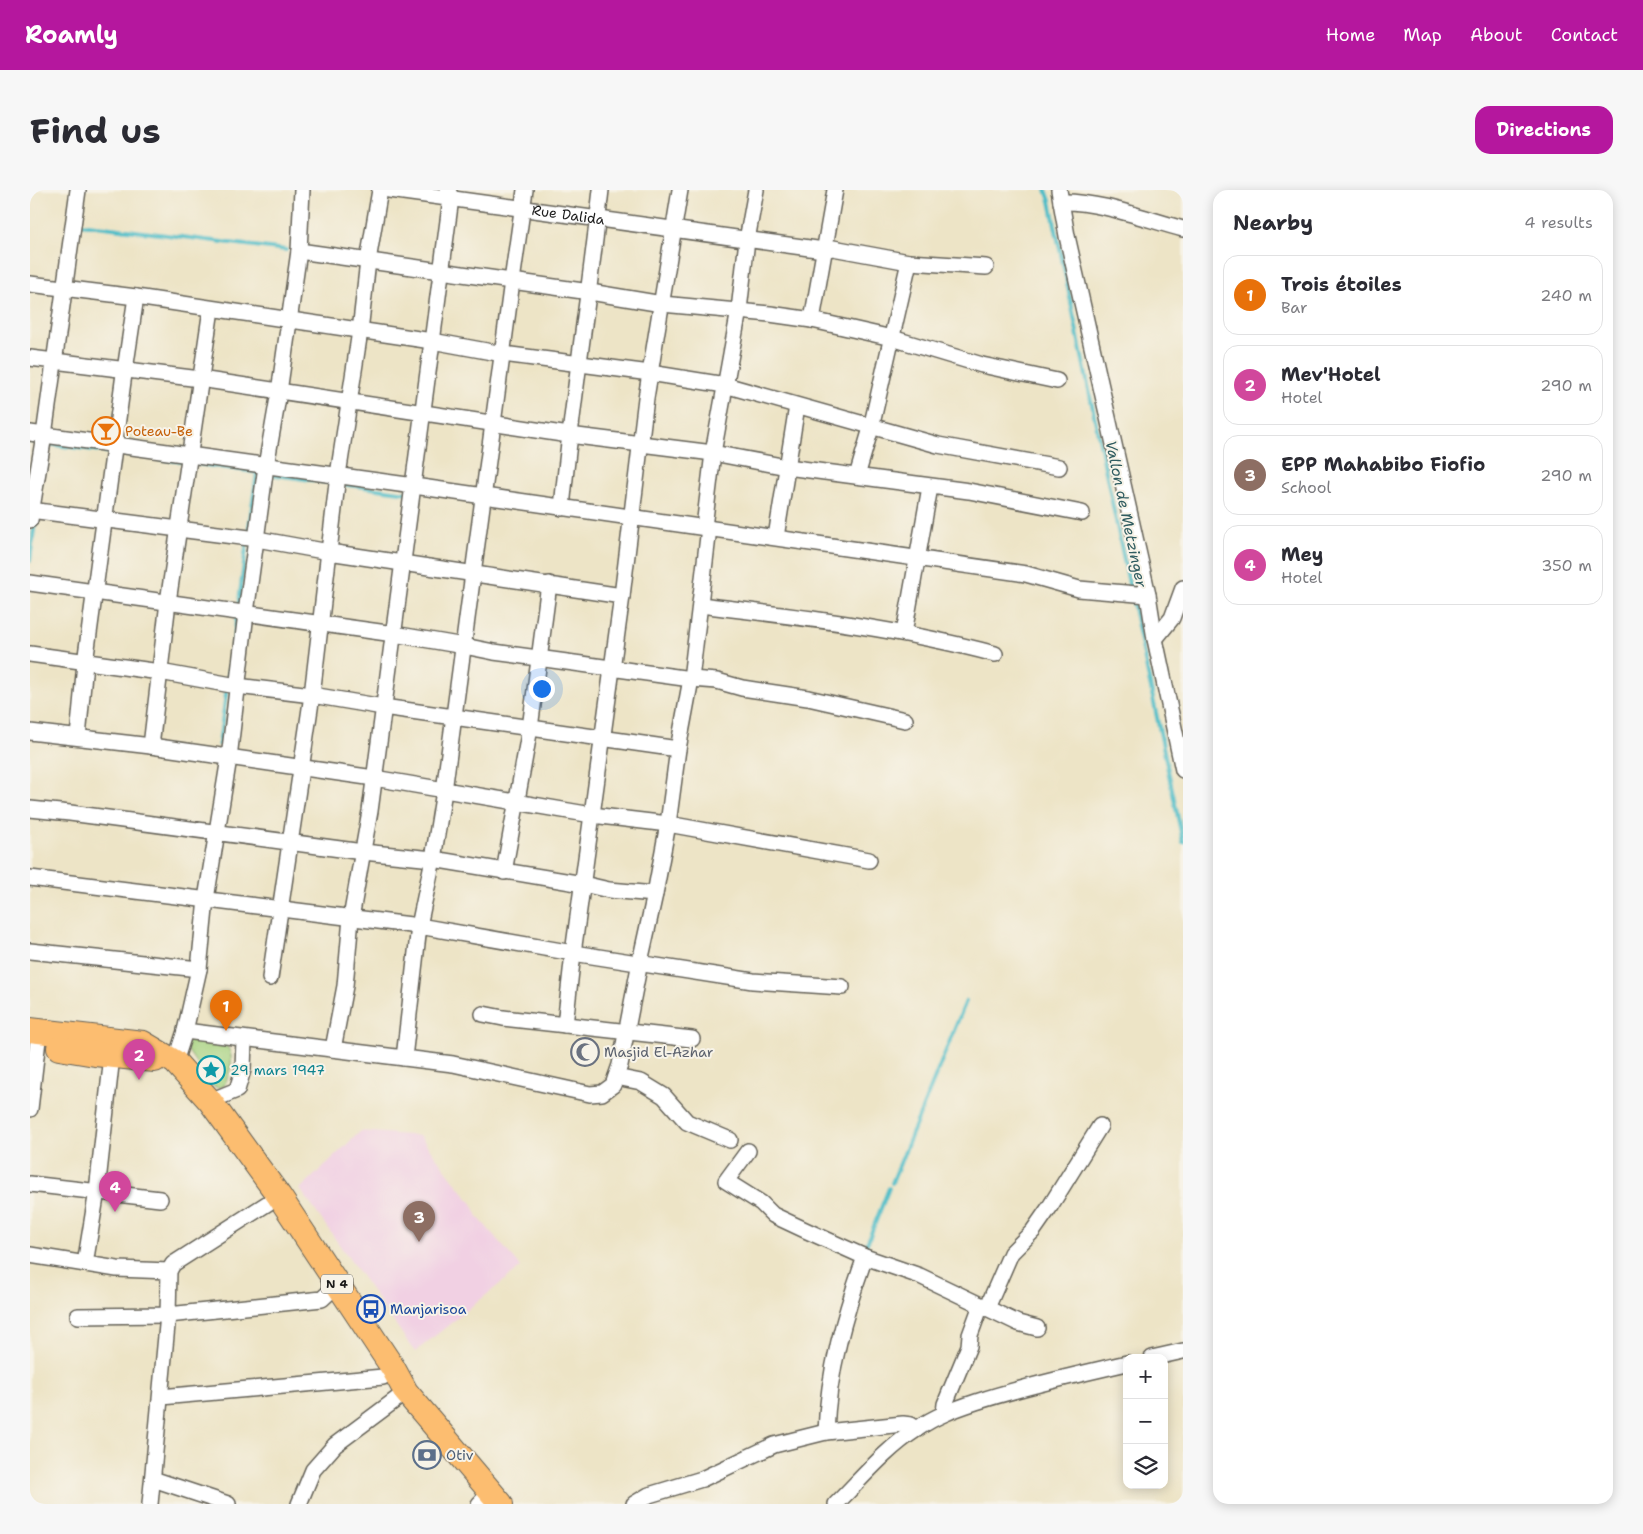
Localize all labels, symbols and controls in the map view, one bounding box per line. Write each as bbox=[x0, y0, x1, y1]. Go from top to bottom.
text: Roamly bbox=[25, 19, 118, 51]
text: Home bbox=[1326, 23, 1375, 47]
text: Map bbox=[1403, 23, 1442, 47]
text: About bbox=[1470, 23, 1523, 47]
text: Contact bbox=[1551, 23, 1618, 47]
button: Directions bbox=[1475, 106, 1613, 154]
text: Find us bbox=[30, 107, 161, 154]
street label: Rue Dalida bbox=[531, 201, 606, 229]
text: Nearby bbox=[1233, 209, 1313, 237]
text: 4 results bbox=[1524, 212, 1593, 233]
text: Trois étoiles bbox=[1281, 272, 1402, 297]
text: 1 bbox=[1246, 285, 1254, 306]
text: 240 m bbox=[1540, 285, 1592, 306]
text: Bar bbox=[1281, 297, 1308, 318]
text: Mev'Hotel bbox=[1281, 362, 1381, 387]
text: 2 bbox=[1244, 375, 1256, 396]
text: 290 m bbox=[1540, 375, 1592, 396]
text: Hotel bbox=[1281, 387, 1322, 408]
bar icon: Poteau-Be bbox=[91, 416, 121, 446]
place label: Poteau-Be bbox=[125, 422, 193, 440]
water label: Vallon de Metzinger bbox=[1101, 439, 1152, 590]
text: EPP Mahabibo Fiofio bbox=[1281, 452, 1485, 477]
text: 3 bbox=[1244, 465, 1256, 486]
text: 290 m bbox=[1540, 465, 1592, 486]
text: School bbox=[1281, 477, 1331, 498]
text: Mey bbox=[1281, 542, 1323, 567]
text: 4 bbox=[1244, 555, 1256, 576]
text: 350 m bbox=[1541, 555, 1592, 576]
text: Hotel bbox=[1281, 567, 1322, 588]
your location bbox=[529, 676, 555, 702]
pin: 1 bbox=[210, 990, 242, 1031]
mosque icon: Masjid El-Azhar bbox=[570, 1037, 600, 1067]
pin: 2 bbox=[123, 1039, 155, 1080]
place label: Masjid El-Azhar bbox=[604, 1043, 714, 1061]
place icon: 29 mars 1947 bbox=[196, 1055, 226, 1085]
place label: 29 mars 1947 bbox=[230, 1061, 325, 1079]
pin: 4 bbox=[99, 1171, 131, 1212]
pin: 3 bbox=[403, 1201, 435, 1242]
road number: N 4 bbox=[321, 1274, 353, 1294]
bus stop icon: Manjarisoa bbox=[356, 1294, 386, 1324]
place label: Manjarisoa bbox=[390, 1300, 467, 1318]
map controls bbox=[1123, 1354, 1168, 1489]
button: + bbox=[1123, 1354, 1168, 1399]
button: − bbox=[1123, 1399, 1168, 1444]
bank icon: Otiv bbox=[412, 1440, 442, 1470]
button: layers bbox=[1123, 1444, 1168, 1489]
place label: Otiv bbox=[446, 1446, 474, 1464]

